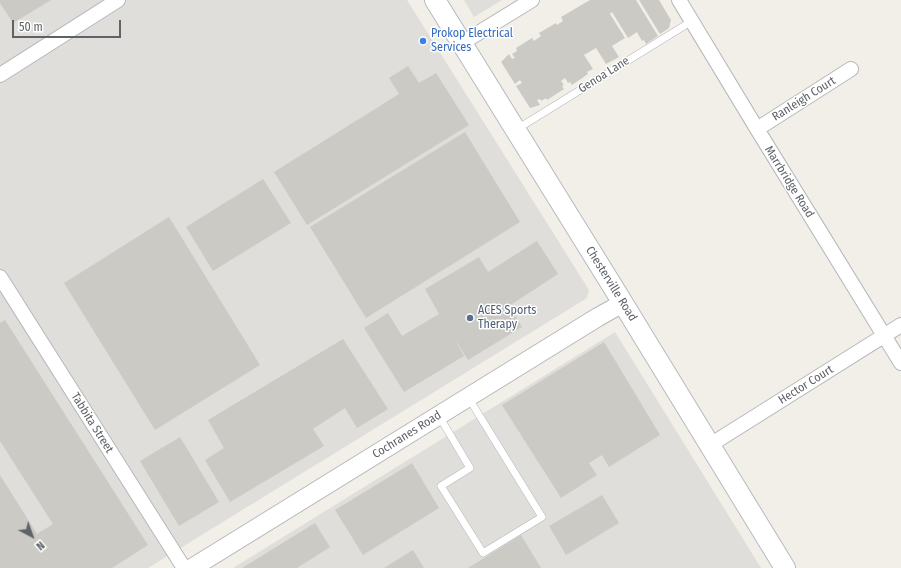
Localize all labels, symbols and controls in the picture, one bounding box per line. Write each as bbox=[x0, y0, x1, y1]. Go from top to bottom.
scale bar bbox=[14, 12, 123, 38]
text: 50 m bbox=[19, 20, 43, 34]
place label: Prokop Electrical Services bbox=[431, 27, 513, 55]
marker: Prokop Electrical Services bbox=[418, 36, 428, 46]
street label: Genoa Lane bbox=[576, 54, 632, 96]
street label: Ranleigh Court bbox=[770, 74, 838, 124]
street label: Marrbridge Road bbox=[761, 143, 817, 221]
street label: Chesterville Road bbox=[582, 244, 640, 324]
place label: ACES Sports Therapy bbox=[478, 304, 536, 332]
marker: ACES Sports Therapy bbox=[465, 313, 475, 323]
street label: Hector Court bbox=[776, 362, 836, 408]
street label: Tabbita Street bbox=[68, 390, 116, 456]
street label: Cochranes Road bbox=[370, 408, 444, 462]
north arrow bbox=[12, 516, 52, 556]
text: N bbox=[33, 538, 47, 553]

